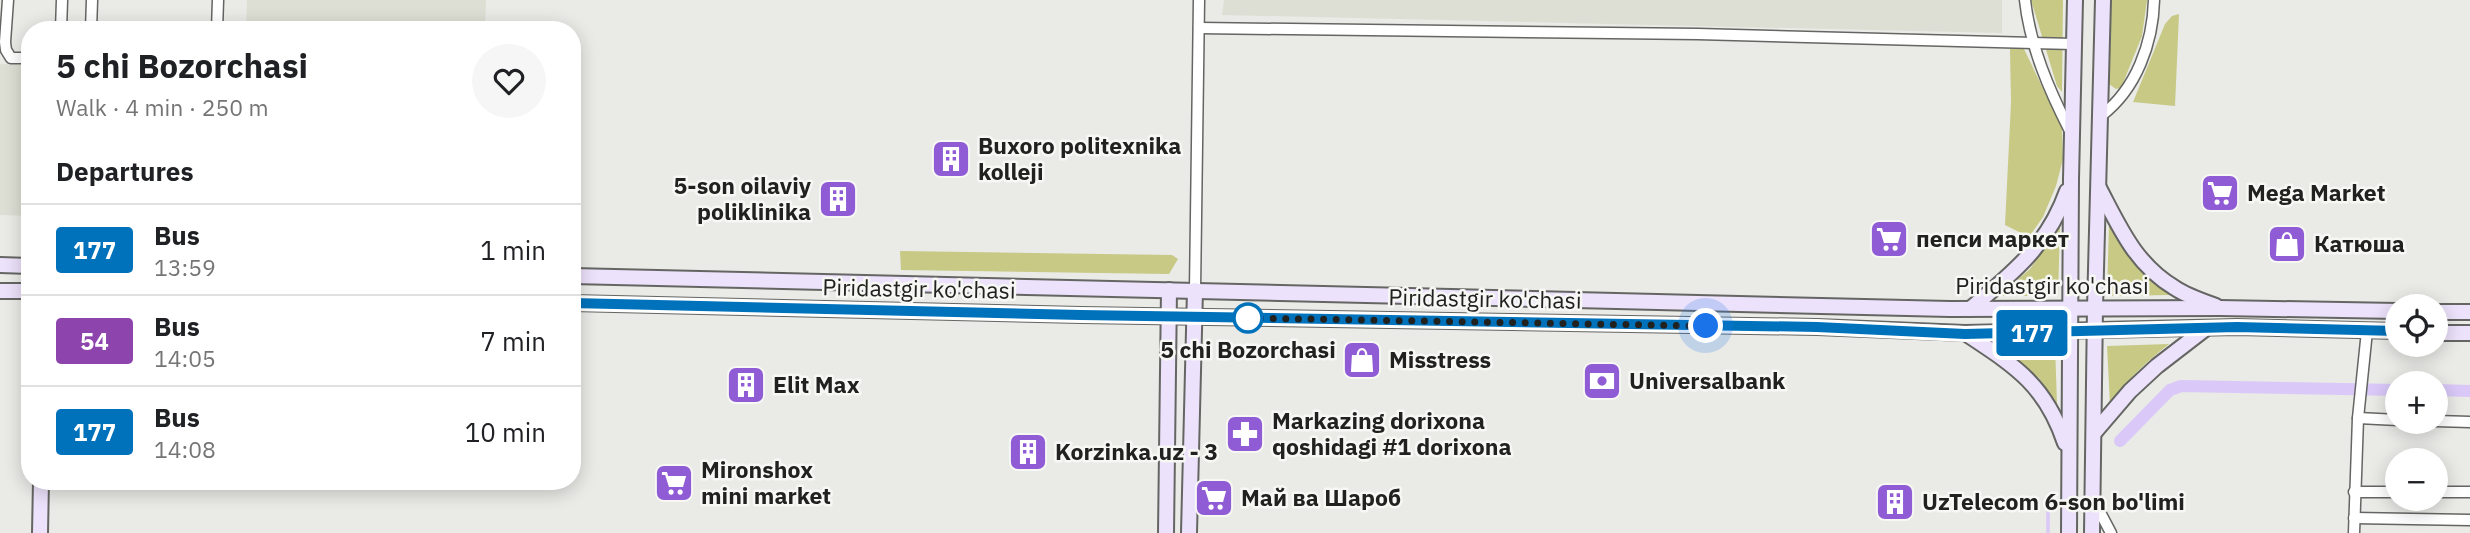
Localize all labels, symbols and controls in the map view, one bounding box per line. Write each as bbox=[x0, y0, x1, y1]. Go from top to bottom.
text: 5 chi Bozorchasi bbox=[56, 44, 308, 87]
button: heart bbox=[472, 44, 546, 118]
text: Walk · 4 min · 250 m bbox=[56, 92, 269, 122]
place label: Buxoro politexnika kolleji bbox=[978, 130, 1181, 186]
building icon: Buxoro politexnika kolleji bbox=[930, 138, 972, 180]
text: Departures bbox=[56, 154, 194, 188]
place label: 5-son oilaviy poliklinika bbox=[674, 170, 812, 226]
supermarket icon: Mega Market bbox=[2199, 172, 2241, 214]
place label: Mega Market bbox=[2247, 177, 2386, 207]
building icon: 5-son oilaviy poliklinika bbox=[817, 178, 859, 220]
text: Bus bbox=[154, 218, 200, 252]
supermarket icon: пепси маркет bbox=[1868, 218, 1910, 260]
place label: пепси маркет bbox=[1916, 223, 2069, 253]
shop icon: Катюша bbox=[2266, 223, 2308, 265]
place label: Катюша bbox=[2314, 228, 2405, 258]
text: 1 min bbox=[480, 233, 546, 267]
text: 177 bbox=[73, 234, 116, 266]
text: 13:59 bbox=[154, 252, 216, 282]
street label: Piridastgir ko'chasi bbox=[1955, 270, 2149, 300]
street label: Piridastgir ko'chasi bbox=[822, 271, 1016, 305]
street label: Piridastgir ko'chasi bbox=[1388, 281, 1582, 315]
map controls bbox=[2385, 294, 2448, 511]
button: locate bbox=[2385, 294, 2448, 357]
marker: 5 chi Bozorchasi bbox=[1233, 303, 1263, 333]
your location bbox=[1688, 308, 1723, 343]
text: Bus bbox=[154, 309, 200, 343]
line badge: 177 bbox=[1992, 310, 2072, 356]
text: 177 bbox=[2010, 317, 2054, 349]
text: 7 min bbox=[480, 324, 546, 358]
text: 54 bbox=[80, 325, 109, 357]
place label: 5 chi Bozorchasi bbox=[1160, 334, 1336, 364]
shop icon: Misstress bbox=[1341, 339, 1383, 381]
text: 14:05 bbox=[154, 343, 216, 373]
place label: Misstress bbox=[1389, 344, 1491, 374]
bank icon: Universalbank bbox=[1581, 360, 1623, 402]
building icon: Elit Max bbox=[725, 364, 767, 406]
place label: Universalbank bbox=[1629, 365, 1786, 395]
place label: Elit Max bbox=[773, 369, 860, 399]
button: + bbox=[2385, 371, 2448, 434]
text: Bus bbox=[154, 400, 200, 434]
place label: Markazing dorixona qoshidagi #1 dorixona bbox=[1272, 405, 1511, 461]
pharmacy icon: Markazing dorixona qoshidagi #1 dorixona bbox=[1224, 413, 1266, 455]
text: 10 min bbox=[465, 415, 546, 449]
text: 177 bbox=[73, 416, 116, 448]
building icon: Korzinka.uz - 3 bbox=[1007, 431, 1049, 473]
text: 14:08 bbox=[154, 434, 216, 464]
place label: Korzinka.uz - 3 bbox=[1055, 436, 1218, 466]
button: − bbox=[2385, 448, 2448, 511]
place label: Mironshox mini market bbox=[701, 454, 831, 510]
supermarket icon: Mironshox mini market bbox=[653, 462, 695, 504]
supermarket icon: Май ва Шароб bbox=[1193, 477, 1235, 519]
building icon: UzTelecom 6-son bo'limi bbox=[1874, 481, 1916, 523]
place label: Май ва Шароб bbox=[1241, 482, 1401, 512]
place label: UzTelecom 6-son bo'limi bbox=[1922, 486, 2185, 516]

